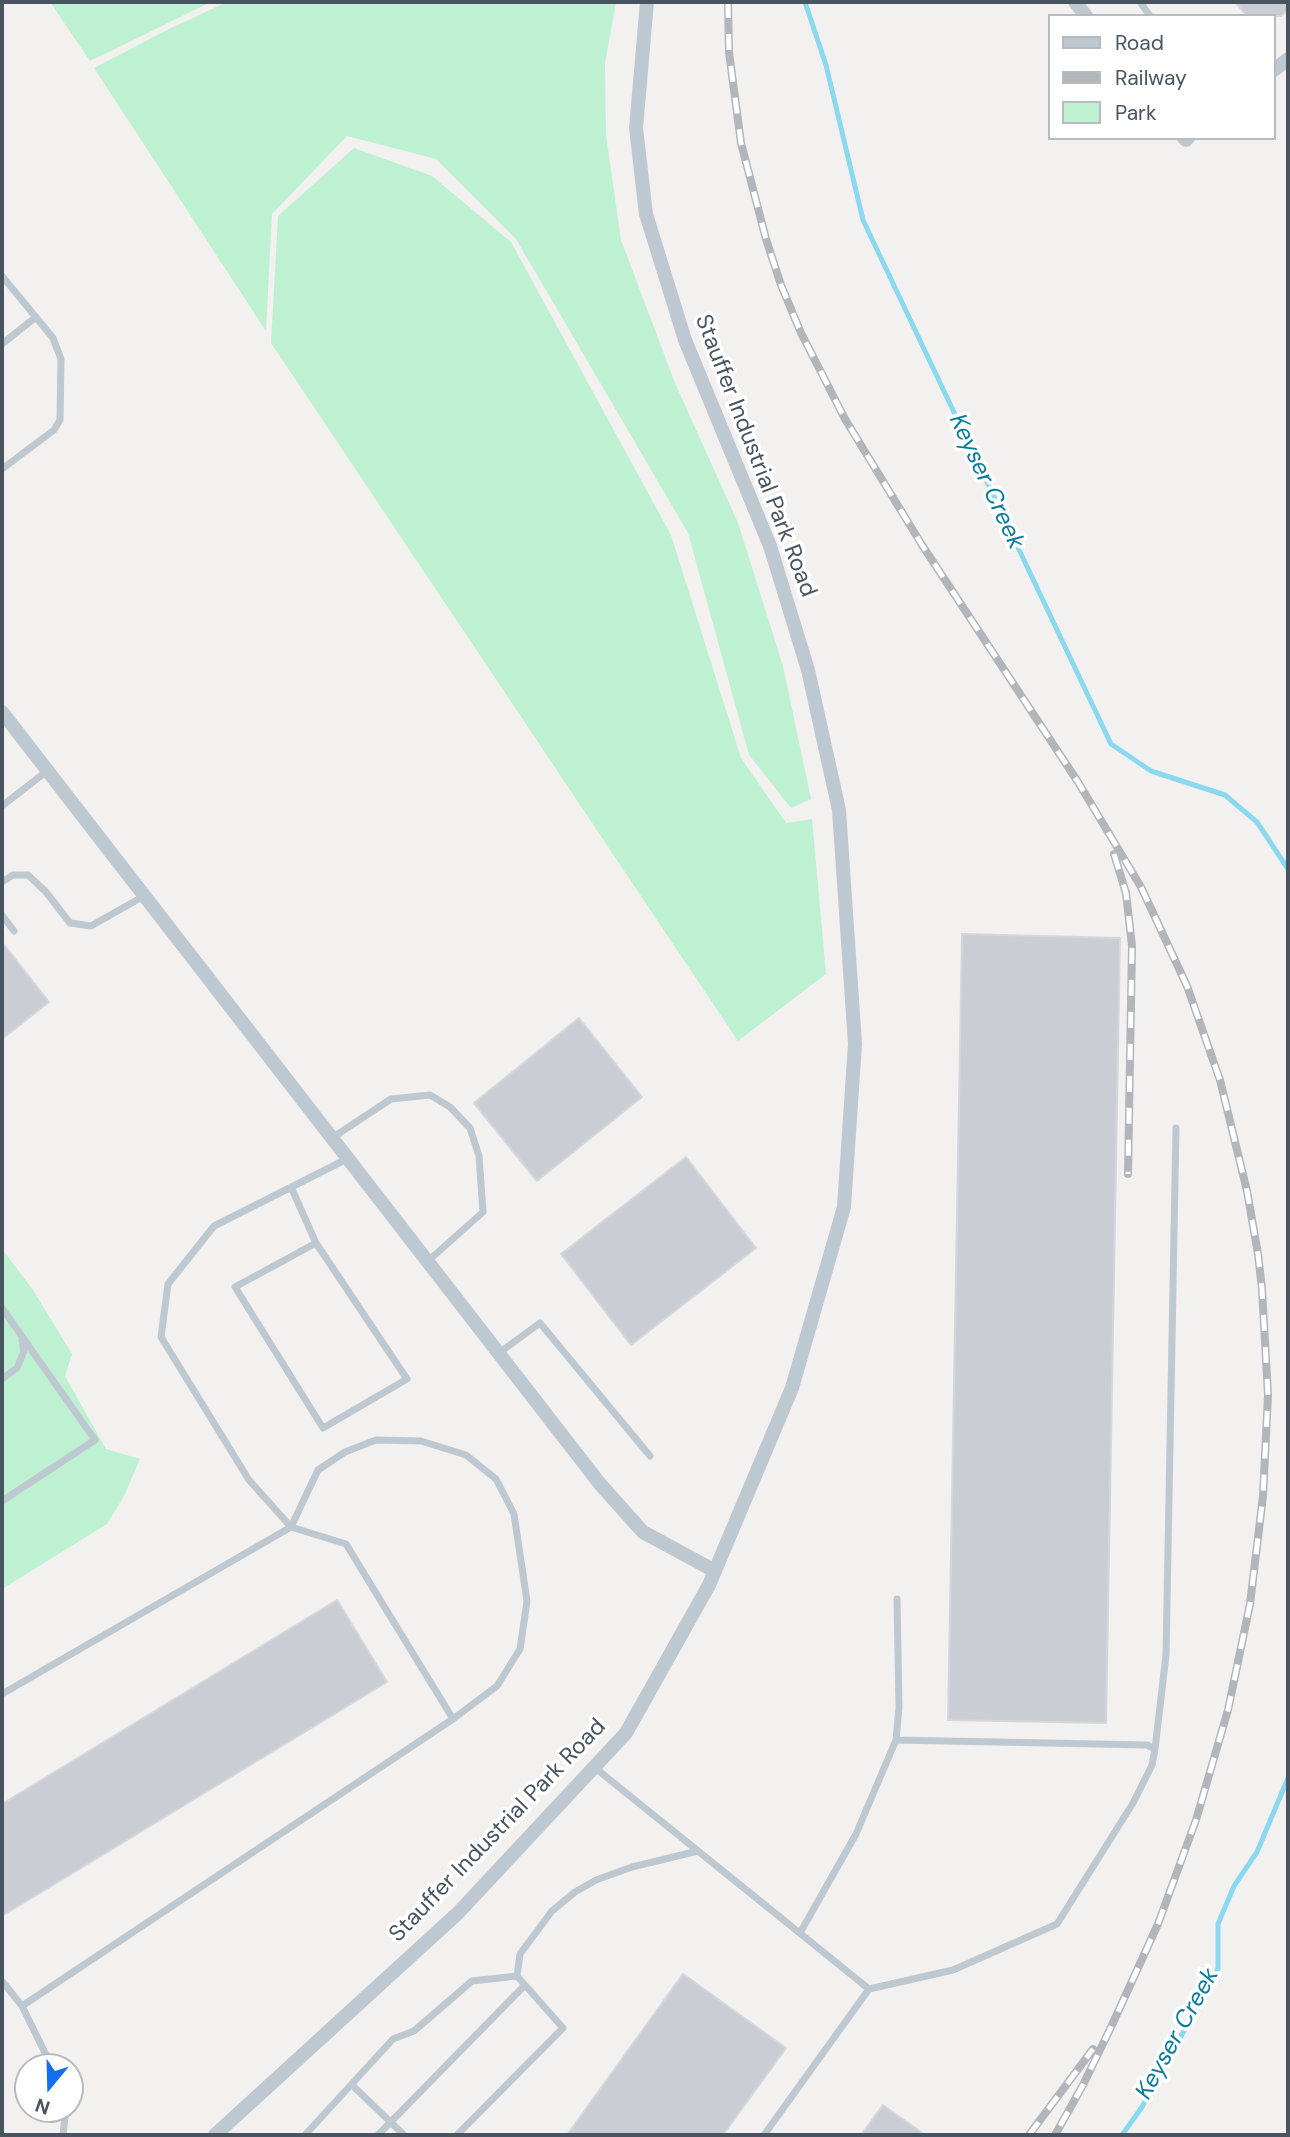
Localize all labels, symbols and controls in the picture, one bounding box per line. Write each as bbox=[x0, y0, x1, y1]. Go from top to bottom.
legend bbox=[1048, 14, 1276, 140]
text: Road bbox=[1115, 29, 1164, 57]
text: Railway bbox=[1115, 64, 1187, 92]
text: Park bbox=[1115, 99, 1156, 127]
street label: Stauffer Industrial Park Road bbox=[688, 311, 822, 601]
water label: Keyser Creek bbox=[942, 410, 1030, 554]
street label: Stauffer Industrial Park Road bbox=[384, 1714, 612, 1948]
water label: Keyser Creek bbox=[1130, 1963, 1226, 2105]
north arrow bbox=[14, 2053, 84, 2123]
text: N bbox=[32, 2092, 53, 2121]

